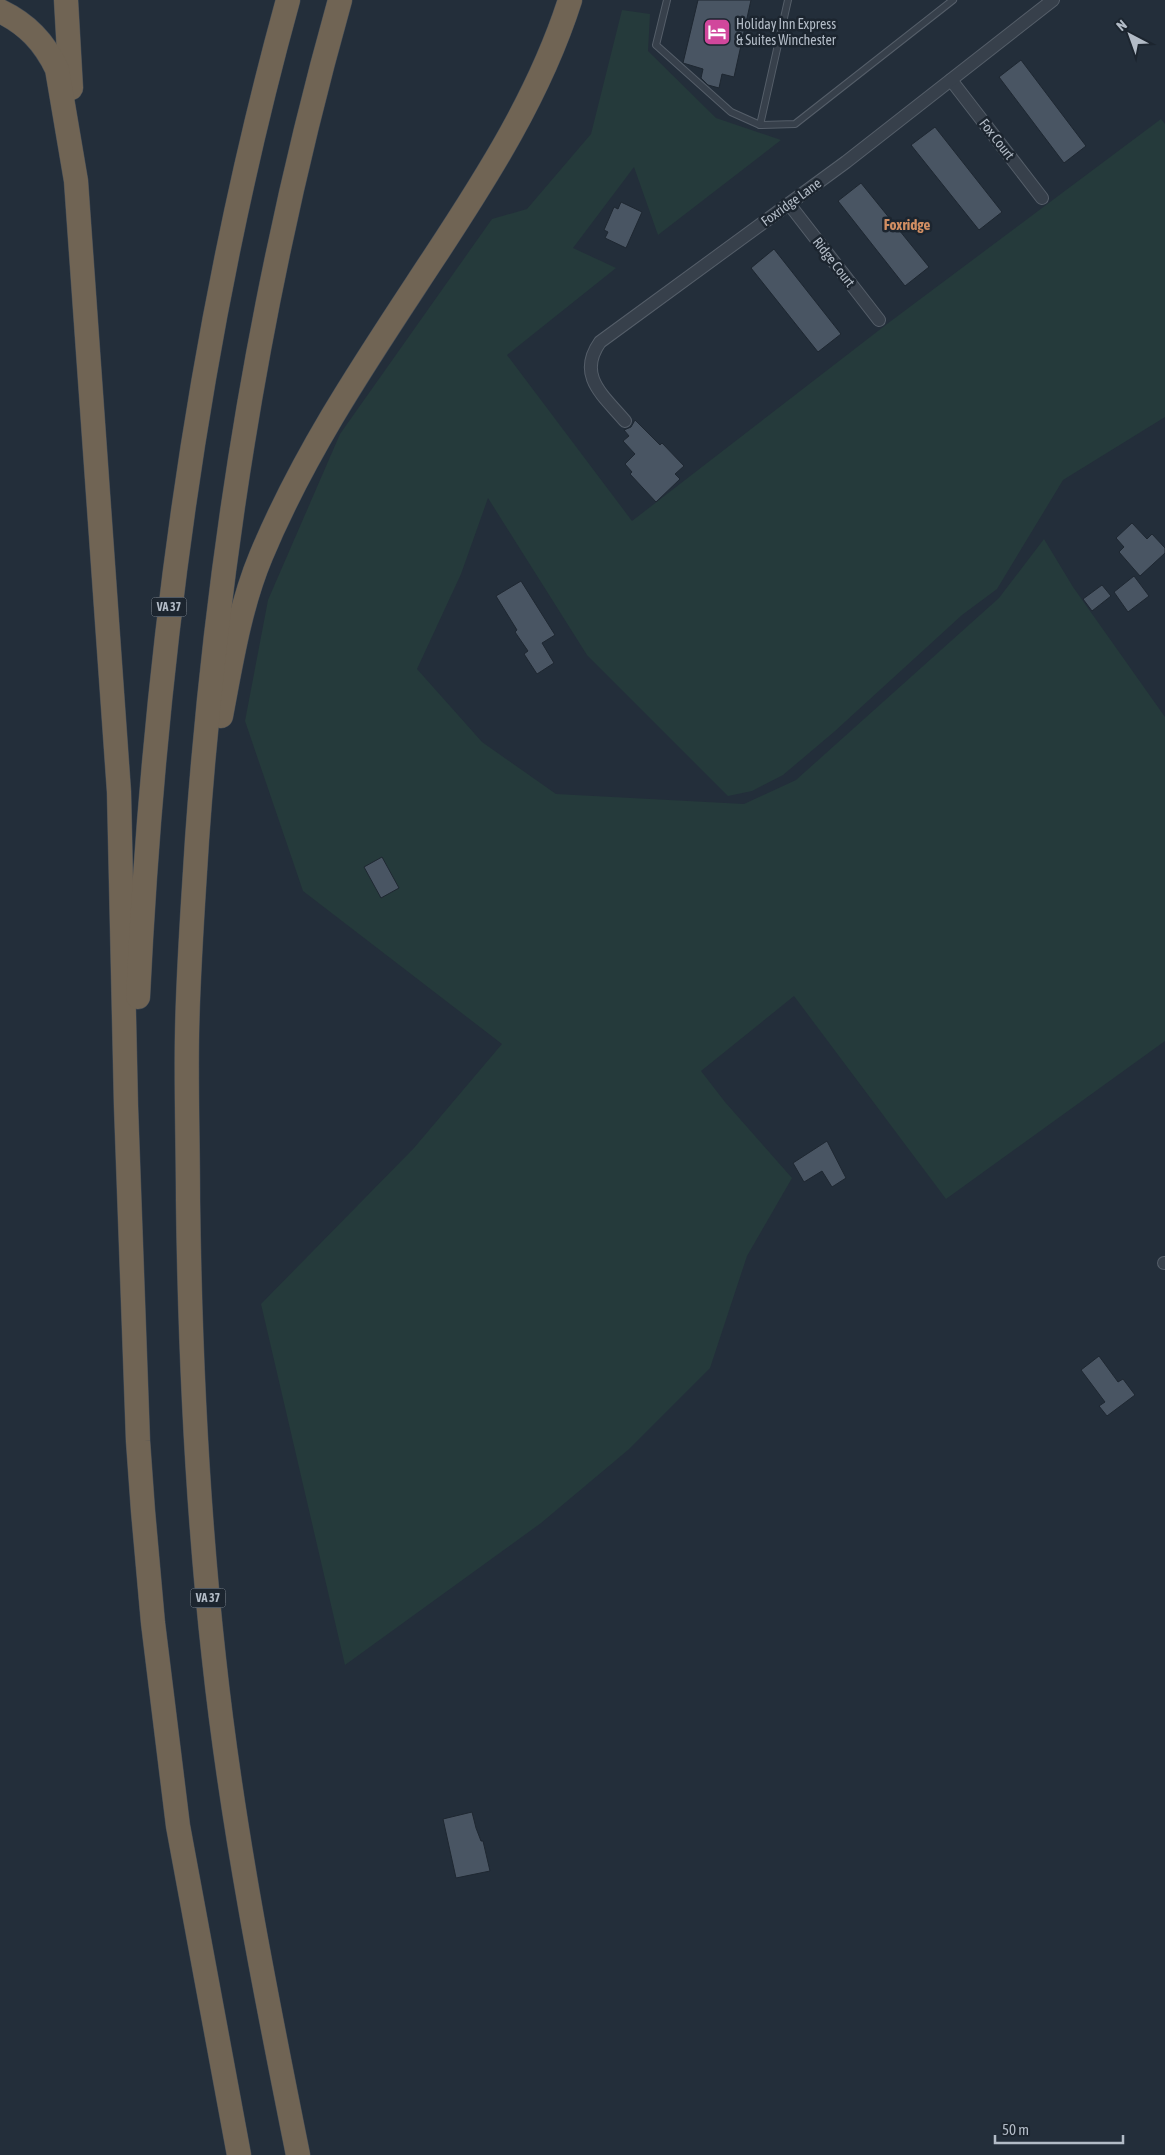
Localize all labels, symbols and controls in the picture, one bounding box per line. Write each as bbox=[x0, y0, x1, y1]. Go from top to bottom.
north arrow bbox=[1105, 10, 1155, 60]
place label: Holiday Inn Express & Suites Winchester bbox=[736, 16, 837, 48]
text: N bbox=[1113, 16, 1130, 34]
hotel icon: Holiday Inn Express & Suites Winchester bbox=[702, 17, 732, 47]
street label: Fox Court bbox=[976, 116, 1018, 162]
street label: Foxridge Lane bbox=[758, 175, 824, 229]
district label: Foxridge bbox=[884, 216, 931, 233]
street label: Ridge Court bbox=[810, 234, 858, 290]
road number: VA 37 bbox=[152, 598, 186, 616]
road number: VA 37 bbox=[190, 1589, 226, 1608]
scale bar bbox=[995, 2112, 1122, 2144]
text: 50 m bbox=[1002, 2121, 1029, 2138]

